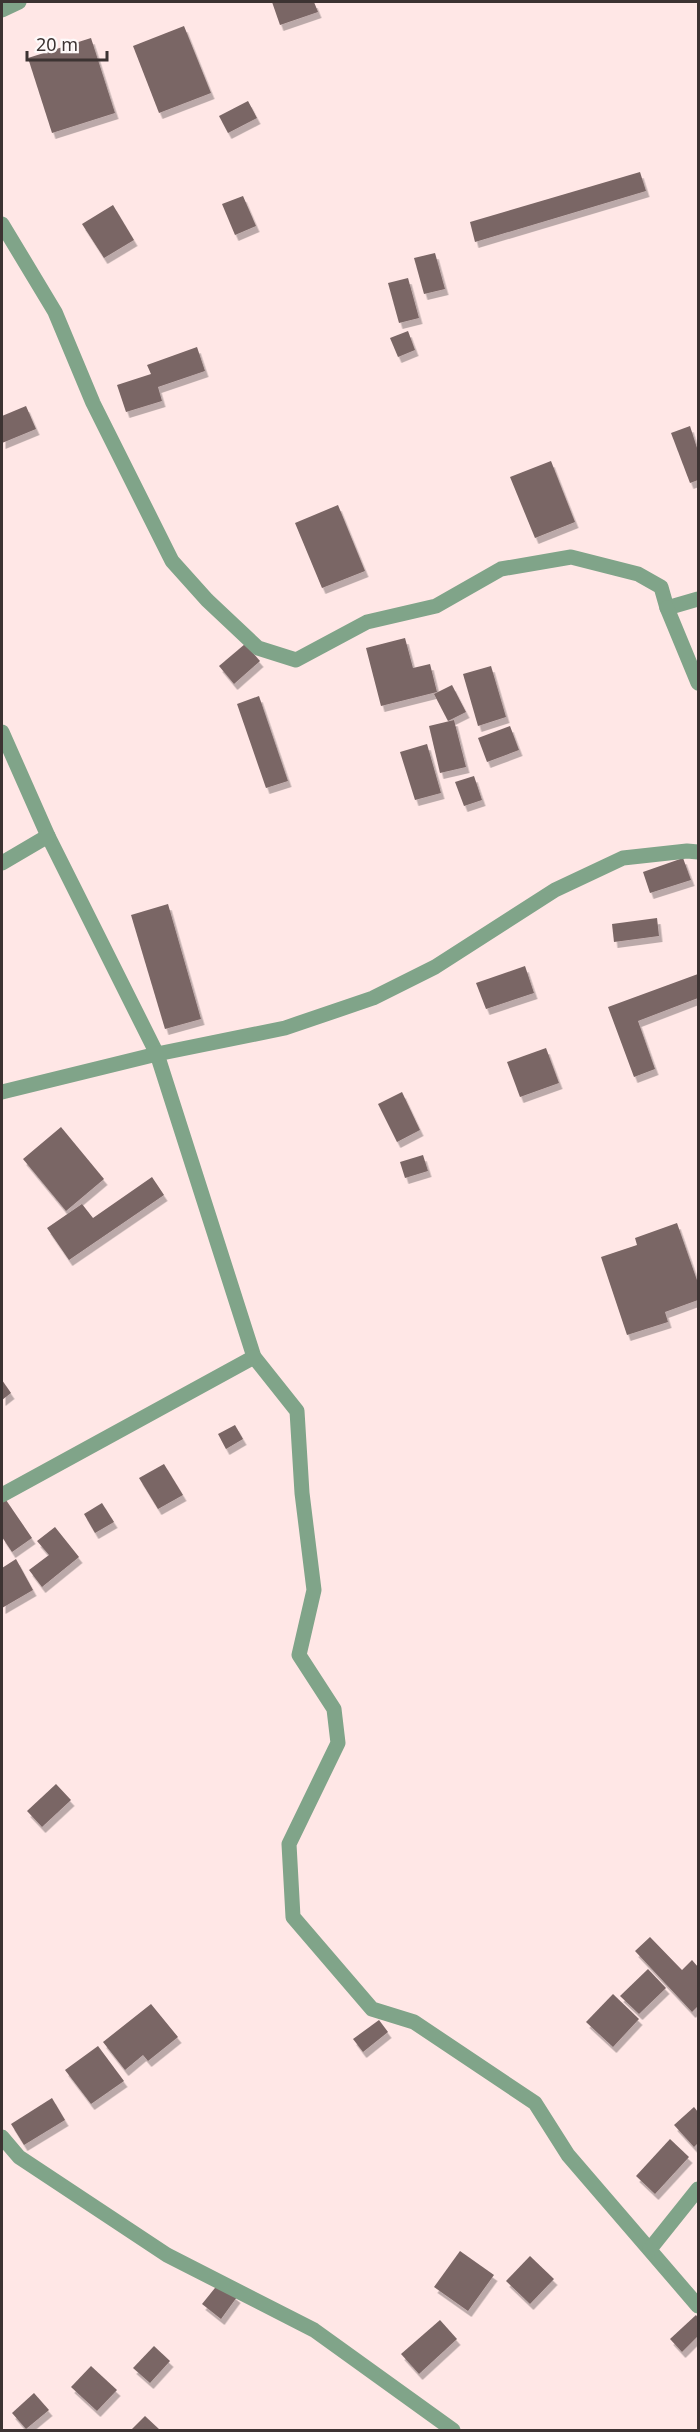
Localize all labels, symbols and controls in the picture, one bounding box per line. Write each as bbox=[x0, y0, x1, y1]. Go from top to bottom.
scale bar bbox=[27, 24, 106, 62]
text: 20 m bbox=[36, 32, 78, 56]

